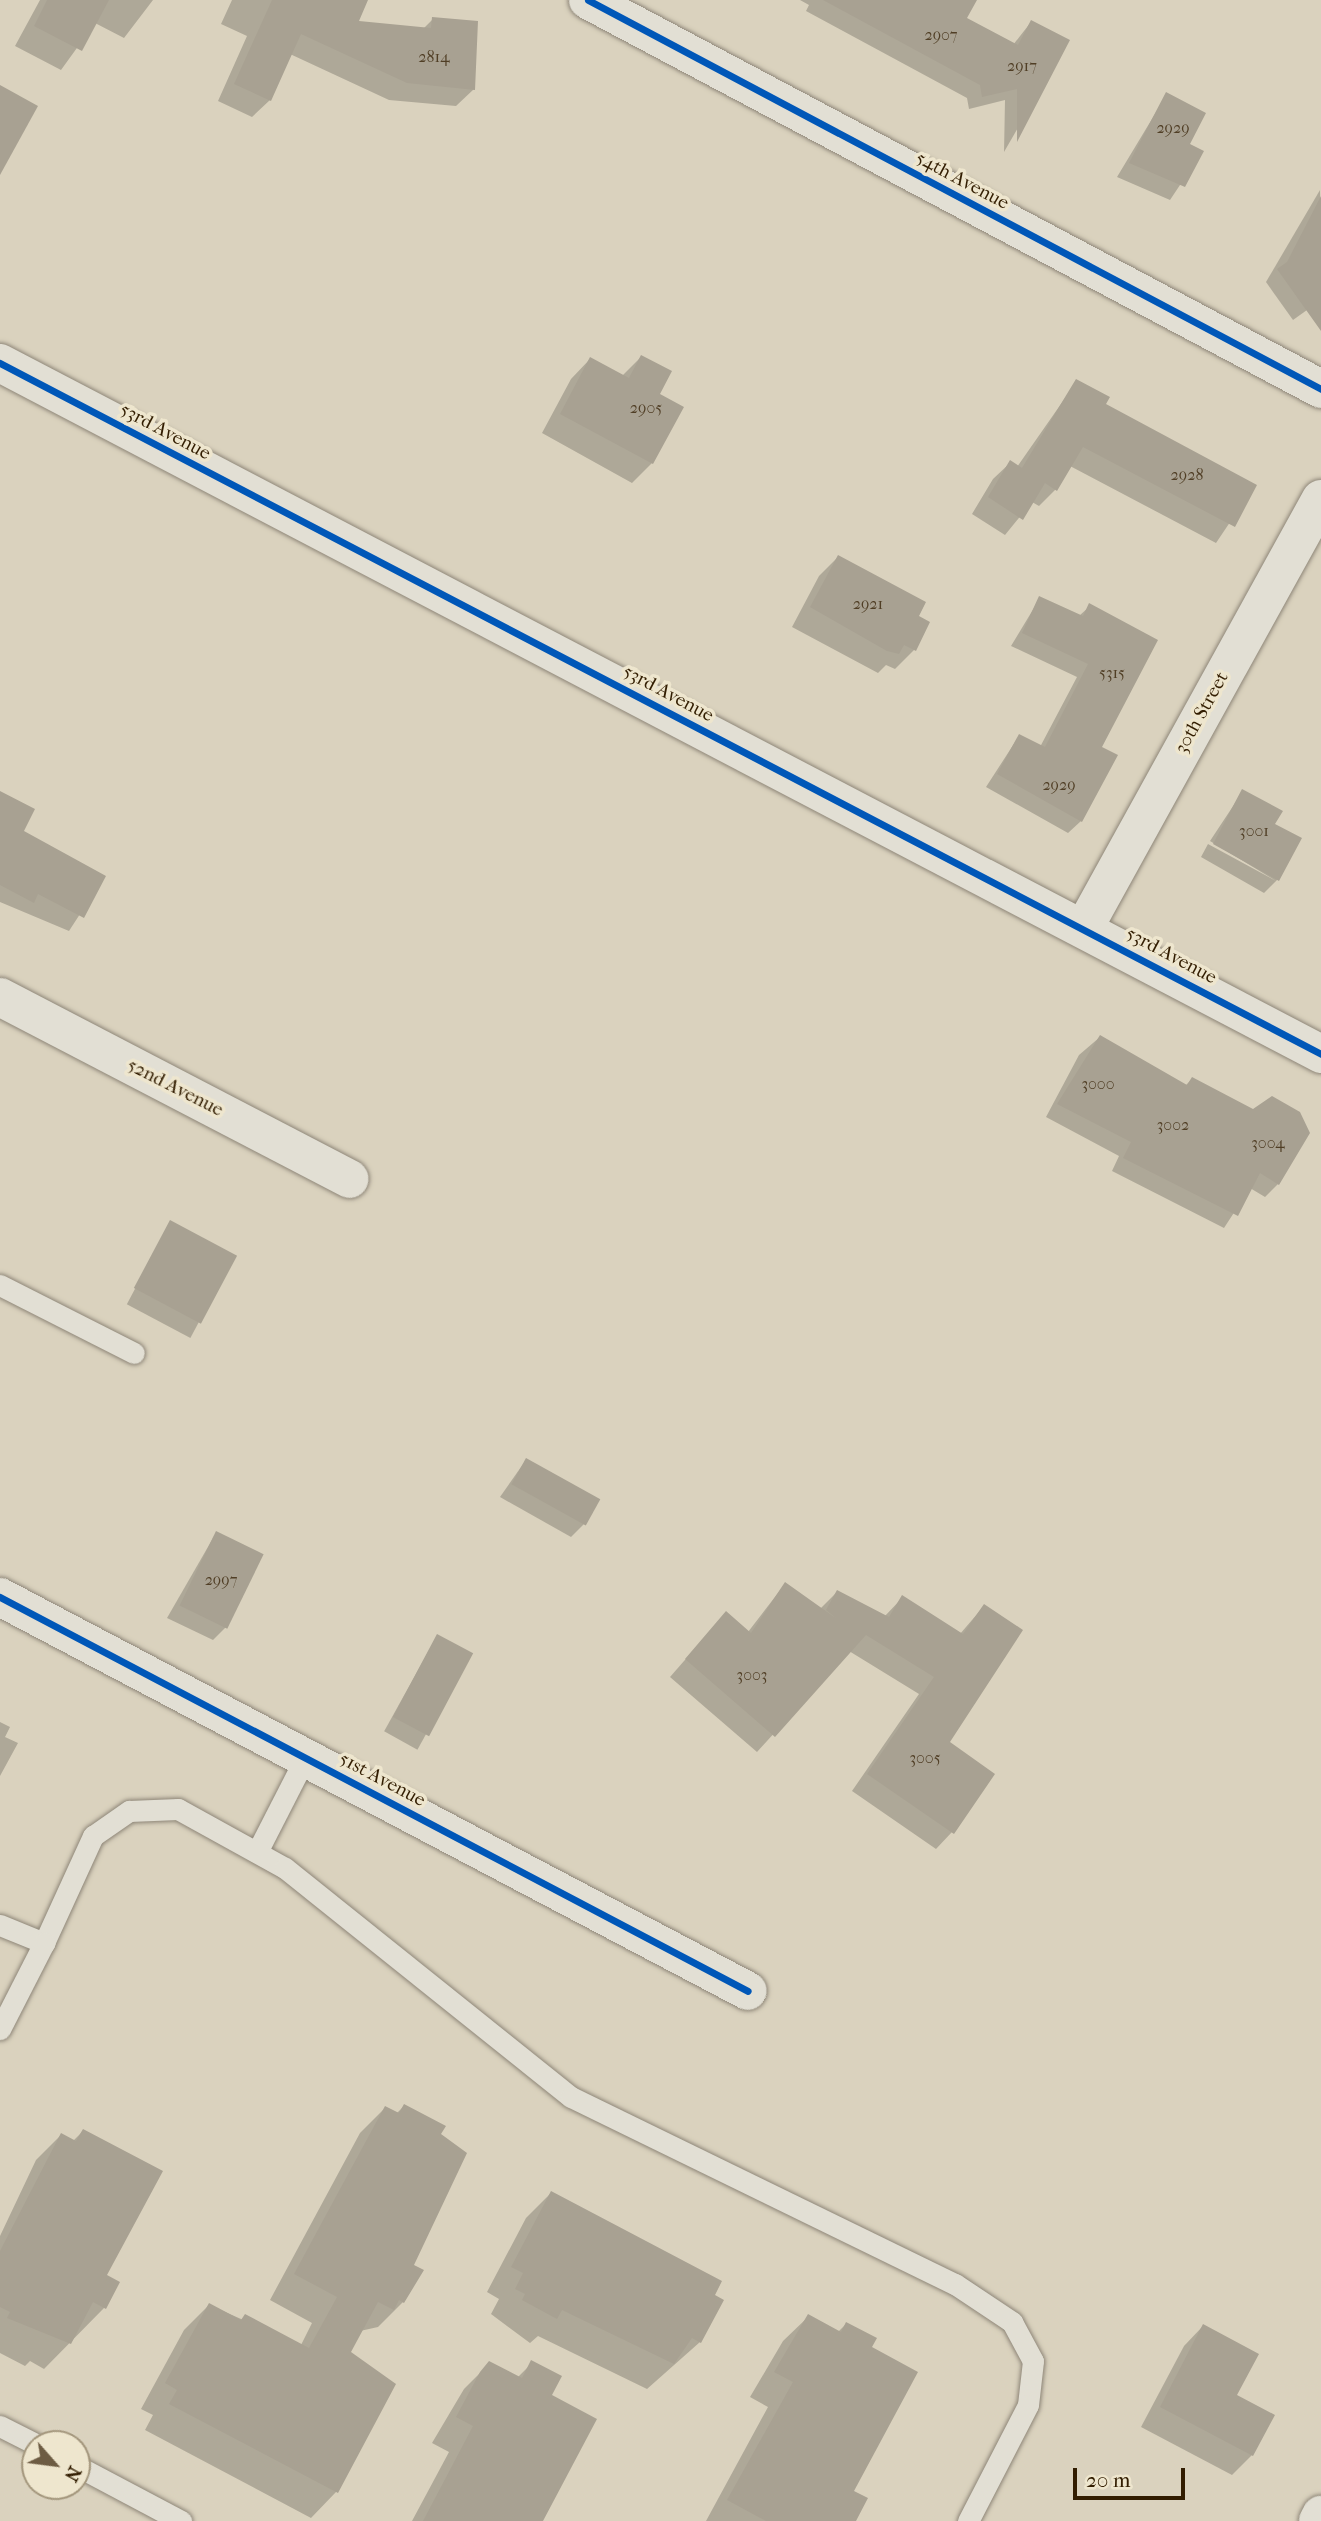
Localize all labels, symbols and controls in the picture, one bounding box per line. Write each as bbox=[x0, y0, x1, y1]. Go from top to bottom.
house number: 2907 bbox=[924, 25, 958, 45]
house number: 2814 bbox=[418, 47, 450, 67]
house number: 2917 bbox=[1007, 56, 1037, 76]
house number: 2929 bbox=[1156, 118, 1190, 138]
street label: 54th Avenue bbox=[911, 147, 1013, 215]
house number: 2905 bbox=[630, 398, 662, 418]
street label: 53rd Avenue bbox=[116, 399, 214, 465]
house number: 2928 bbox=[1171, 465, 1203, 485]
house number: 2921 bbox=[853, 594, 883, 614]
street label: 53rd Avenue bbox=[619, 661, 717, 727]
house number: 5315 bbox=[1099, 663, 1125, 683]
street label: 30th Street bbox=[1170, 668, 1234, 758]
house number: 2929 bbox=[1042, 775, 1076, 795]
house number: 3001 bbox=[1239, 821, 1269, 841]
street label: 53rd Avenue bbox=[1122, 923, 1220, 989]
street label: 52nd Avenue bbox=[123, 1054, 227, 1122]
house number: 3000 bbox=[1081, 1074, 1115, 1094]
house number: 3002 bbox=[1157, 1115, 1189, 1135]
house number: 3004 bbox=[1251, 1133, 1285, 1153]
house number: 2997 bbox=[205, 1570, 237, 1590]
house number: 3003 bbox=[737, 1665, 767, 1685]
street label: 51st Avenue bbox=[335, 1748, 429, 1812]
house number: 3005 bbox=[909, 1748, 941, 1768]
north arrow bbox=[21, 2430, 91, 2500]
scale bar bbox=[1076, 2454, 1188, 2498]
text: N bbox=[60, 2462, 86, 2485]
text: 20 m bbox=[1086, 2468, 1130, 2492]

